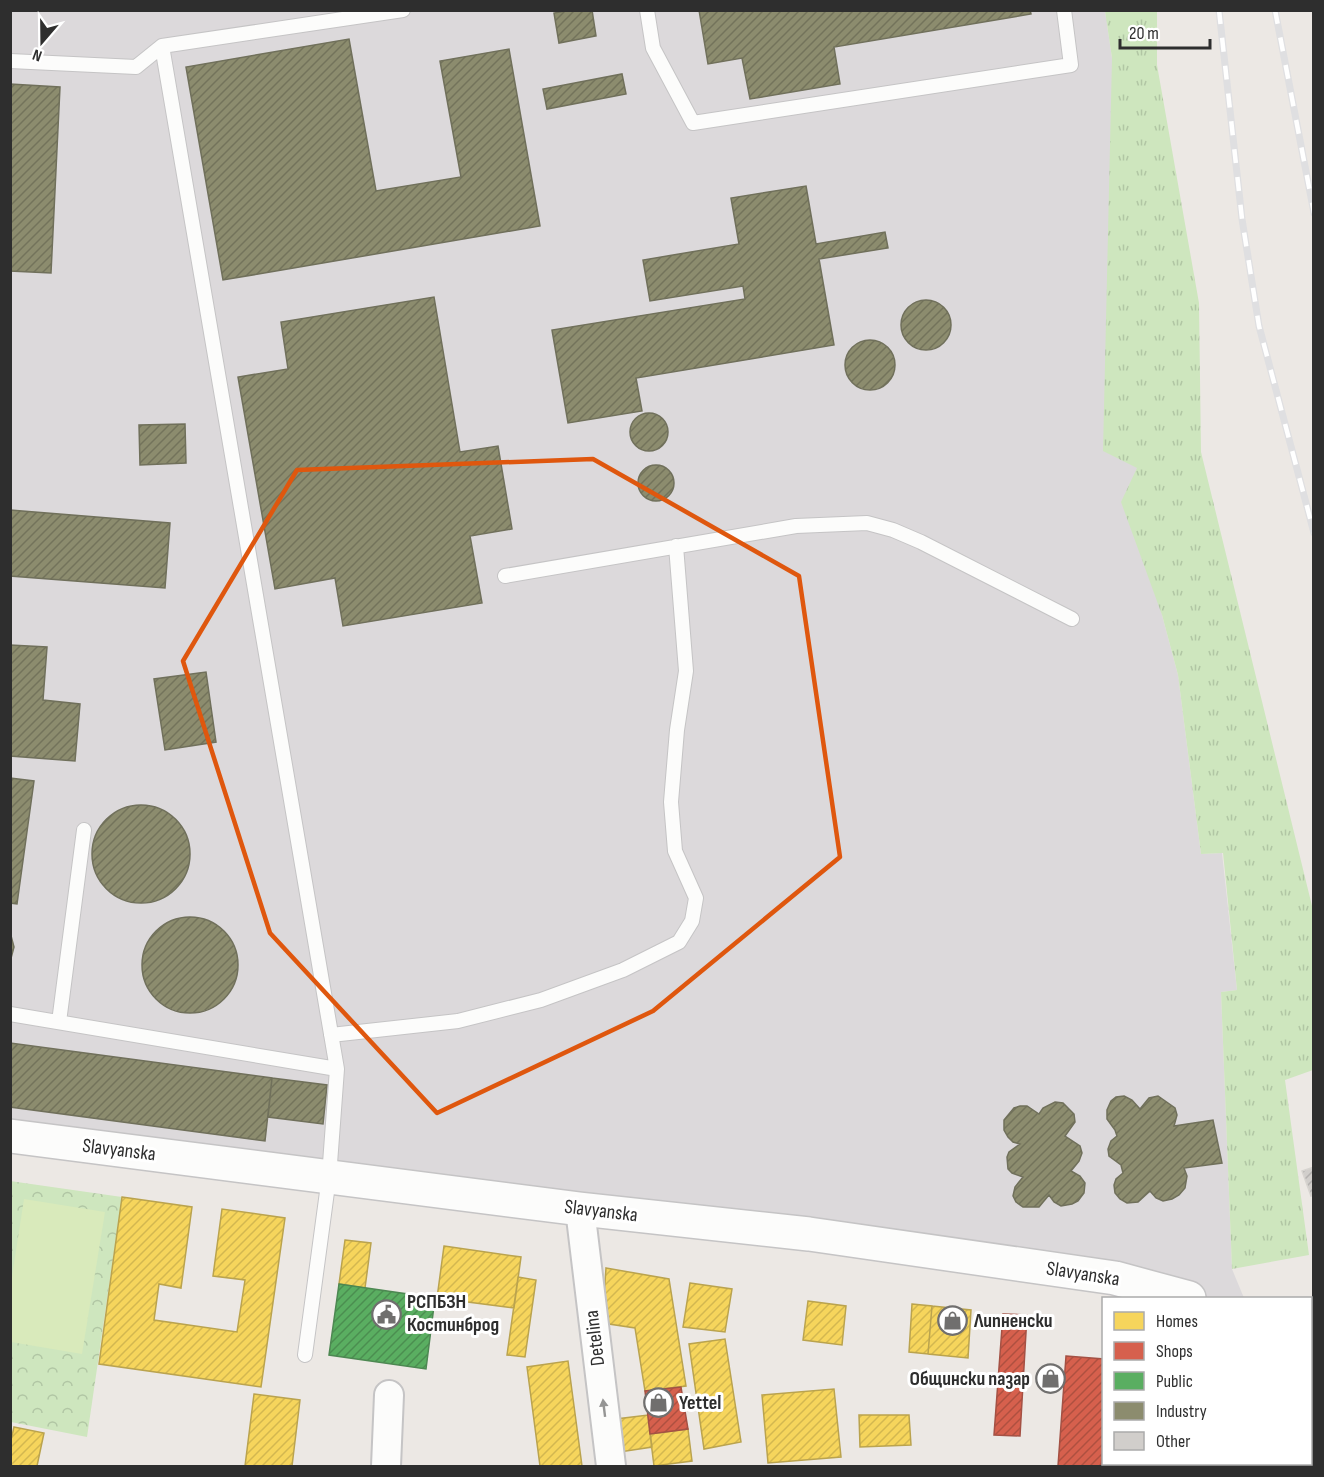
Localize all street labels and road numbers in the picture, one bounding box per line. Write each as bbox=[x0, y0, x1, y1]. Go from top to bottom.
street label: Slavyanska bbox=[81, 1134, 157, 1166]
street label: Slavyanska bbox=[563, 1195, 639, 1227]
street label: Slavyanska bbox=[1045, 1256, 1121, 1292]
street label: Detelina bbox=[580, 1309, 610, 1367]

